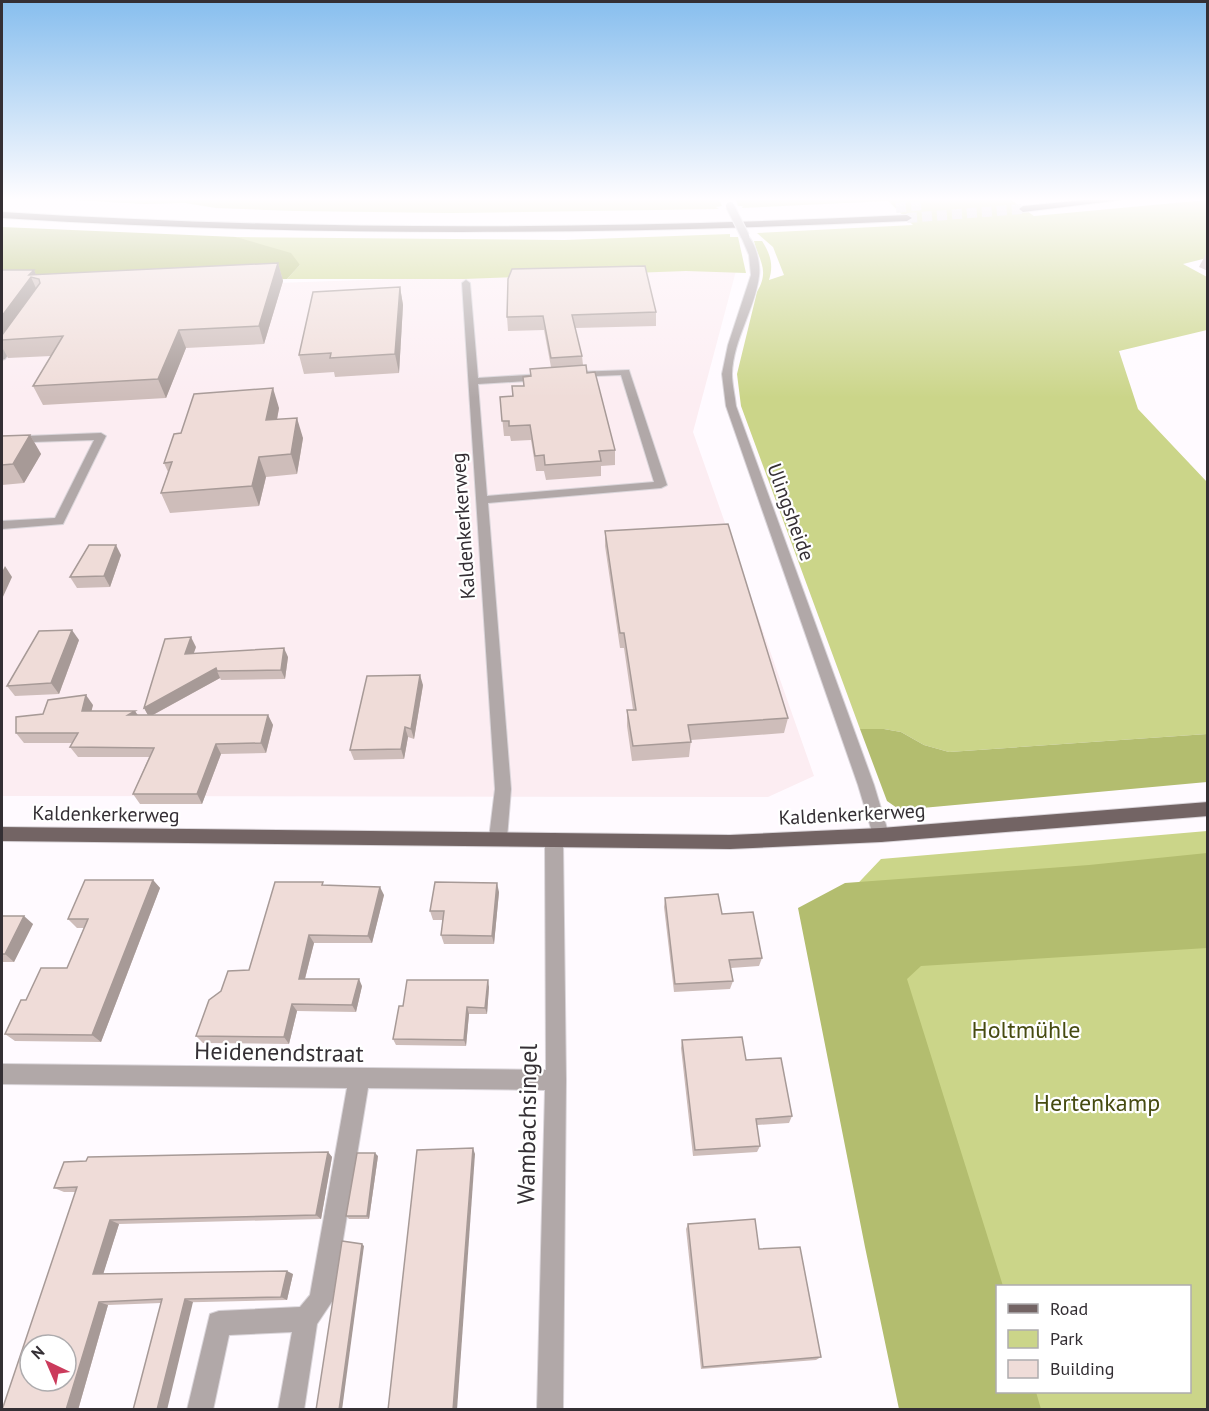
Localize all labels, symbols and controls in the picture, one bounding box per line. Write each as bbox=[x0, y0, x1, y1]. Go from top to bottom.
street label: Kaldenkerkerweg bbox=[445, 452, 481, 600]
street label: Ulingsheide bbox=[761, 460, 821, 564]
street label: Kaldenkerkerweg bbox=[778, 797, 926, 831]
street label: Kaldenkerkerweg bbox=[32, 800, 180, 828]
park label: Holtmühle bbox=[972, 1014, 1080, 1045]
street label: Heidenendstraat bbox=[194, 1035, 364, 1069]
street label: Wambachsingel bbox=[510, 1043, 544, 1205]
park label: Hertenkamp bbox=[1034, 1087, 1160, 1118]
legend bbox=[996, 1285, 1191, 1393]
text: Road bbox=[1050, 1297, 1088, 1320]
text: Park bbox=[1050, 1327, 1083, 1350]
north arrow bbox=[18, 1333, 78, 1393]
text: N bbox=[27, 1341, 48, 1363]
text: Building bbox=[1050, 1357, 1114, 1380]

